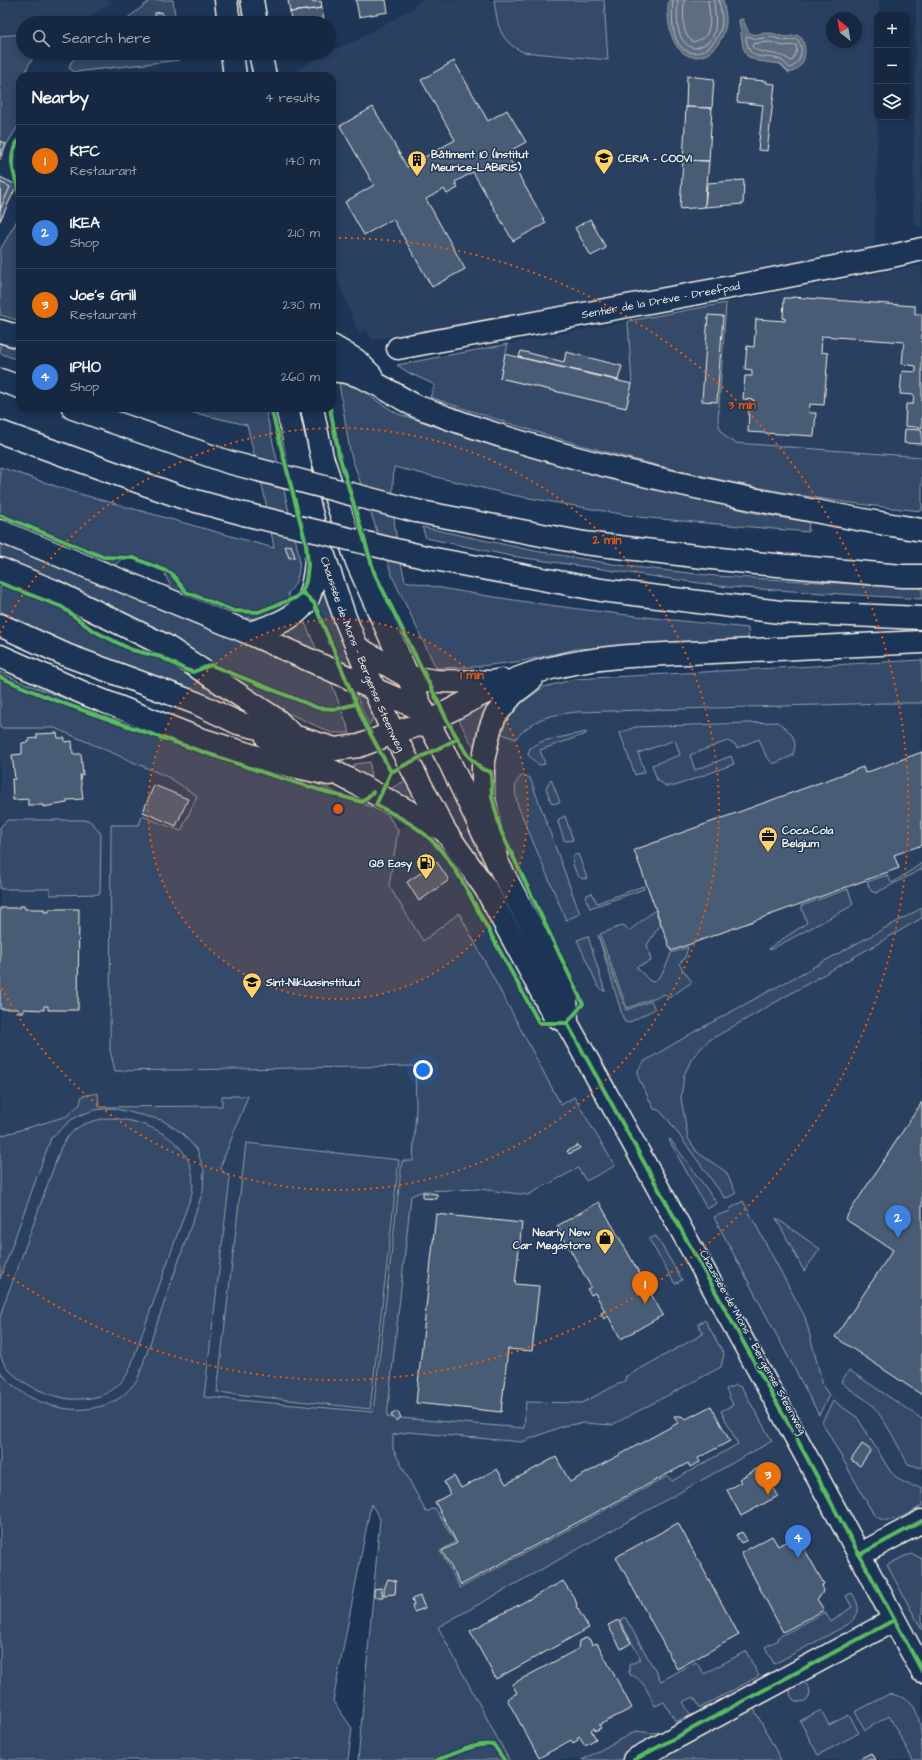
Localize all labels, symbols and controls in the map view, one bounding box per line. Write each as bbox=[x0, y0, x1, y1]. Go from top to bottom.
north arrow bbox=[826, 12, 862, 48]
map controls bbox=[874, 12, 910, 120]
button: + bbox=[874, 12, 910, 48]
search box bbox=[16, 16, 336, 60]
icon: search bbox=[30, 27, 52, 49]
text: Search here bbox=[62, 28, 151, 49]
button: − bbox=[874, 48, 910, 84]
button: layers bbox=[874, 84, 910, 120]
text: Nearby bbox=[32, 86, 89, 110]
text: 4 results bbox=[265, 89, 320, 107]
text: KFC bbox=[70, 141, 100, 162]
place label: Bâtiment 10 (Institut Meurice—LABIRIS) bbox=[431, 147, 529, 175]
school or university icon: CERIA - COOVI bbox=[593, 147, 615, 175]
building icon: Bâtiment 10 (Institut Meurice—LABIRIS) bbox=[406, 149, 428, 177]
place label: CERIA - COOVI bbox=[618, 151, 692, 166]
text: 1 bbox=[44, 152, 46, 170]
text: 140 m bbox=[286, 152, 320, 170]
text: Restaurant bbox=[70, 162, 137, 180]
text: IKEA bbox=[70, 213, 100, 234]
text: 2 bbox=[41, 224, 49, 242]
text: 210 m bbox=[287, 224, 320, 242]
text: Shop bbox=[70, 234, 99, 252]
street label: Sentier de la Drève - Dreefpad bbox=[580, 278, 742, 322]
text: Joe's Grill bbox=[70, 285, 136, 306]
text: 3 bbox=[42, 296, 48, 314]
text: 230 m bbox=[282, 296, 320, 314]
text: Restaurant bbox=[70, 306, 137, 324]
text: IPHO bbox=[70, 357, 101, 378]
text: 4 bbox=[41, 368, 49, 386]
text: 260 m bbox=[281, 368, 320, 386]
text: Shop bbox=[70, 378, 99, 396]
text: 3 min bbox=[727, 397, 756, 414]
text: 2 min bbox=[592, 532, 621, 549]
street label: Chaussée de Mons - Bergense Steenweg bbox=[317, 555, 409, 755]
text: 1 min bbox=[460, 667, 484, 684]
centre of rings bbox=[331, 802, 345, 816]
place label: Coca-Cola Belgium bbox=[782, 823, 834, 853]
office icon: Coca-Cola Belgium bbox=[757, 825, 779, 853]
fuel station icon: Q8 Easy bbox=[415, 852, 437, 880]
place label: Q8 Easy bbox=[369, 856, 413, 873]
school or university icon: Sint-Niklaasinstituut bbox=[241, 971, 263, 999]
place label: Sint-Niklaasinstituut bbox=[265, 975, 361, 990]
your location bbox=[413, 1060, 433, 1080]
pin: 2 bbox=[885, 1205, 911, 1238]
place label: Nearly New Car Megastore bbox=[513, 1225, 591, 1255]
shop icon: Nearly New Car Megastore bbox=[594, 1227, 616, 1255]
street label: Chaussée de Mons - Bergense Steenweg bbox=[695, 1247, 810, 1438]
pin: 1 bbox=[632, 1271, 658, 1304]
pin: 3 bbox=[755, 1462, 781, 1495]
pin: 4 bbox=[785, 1525, 811, 1558]

